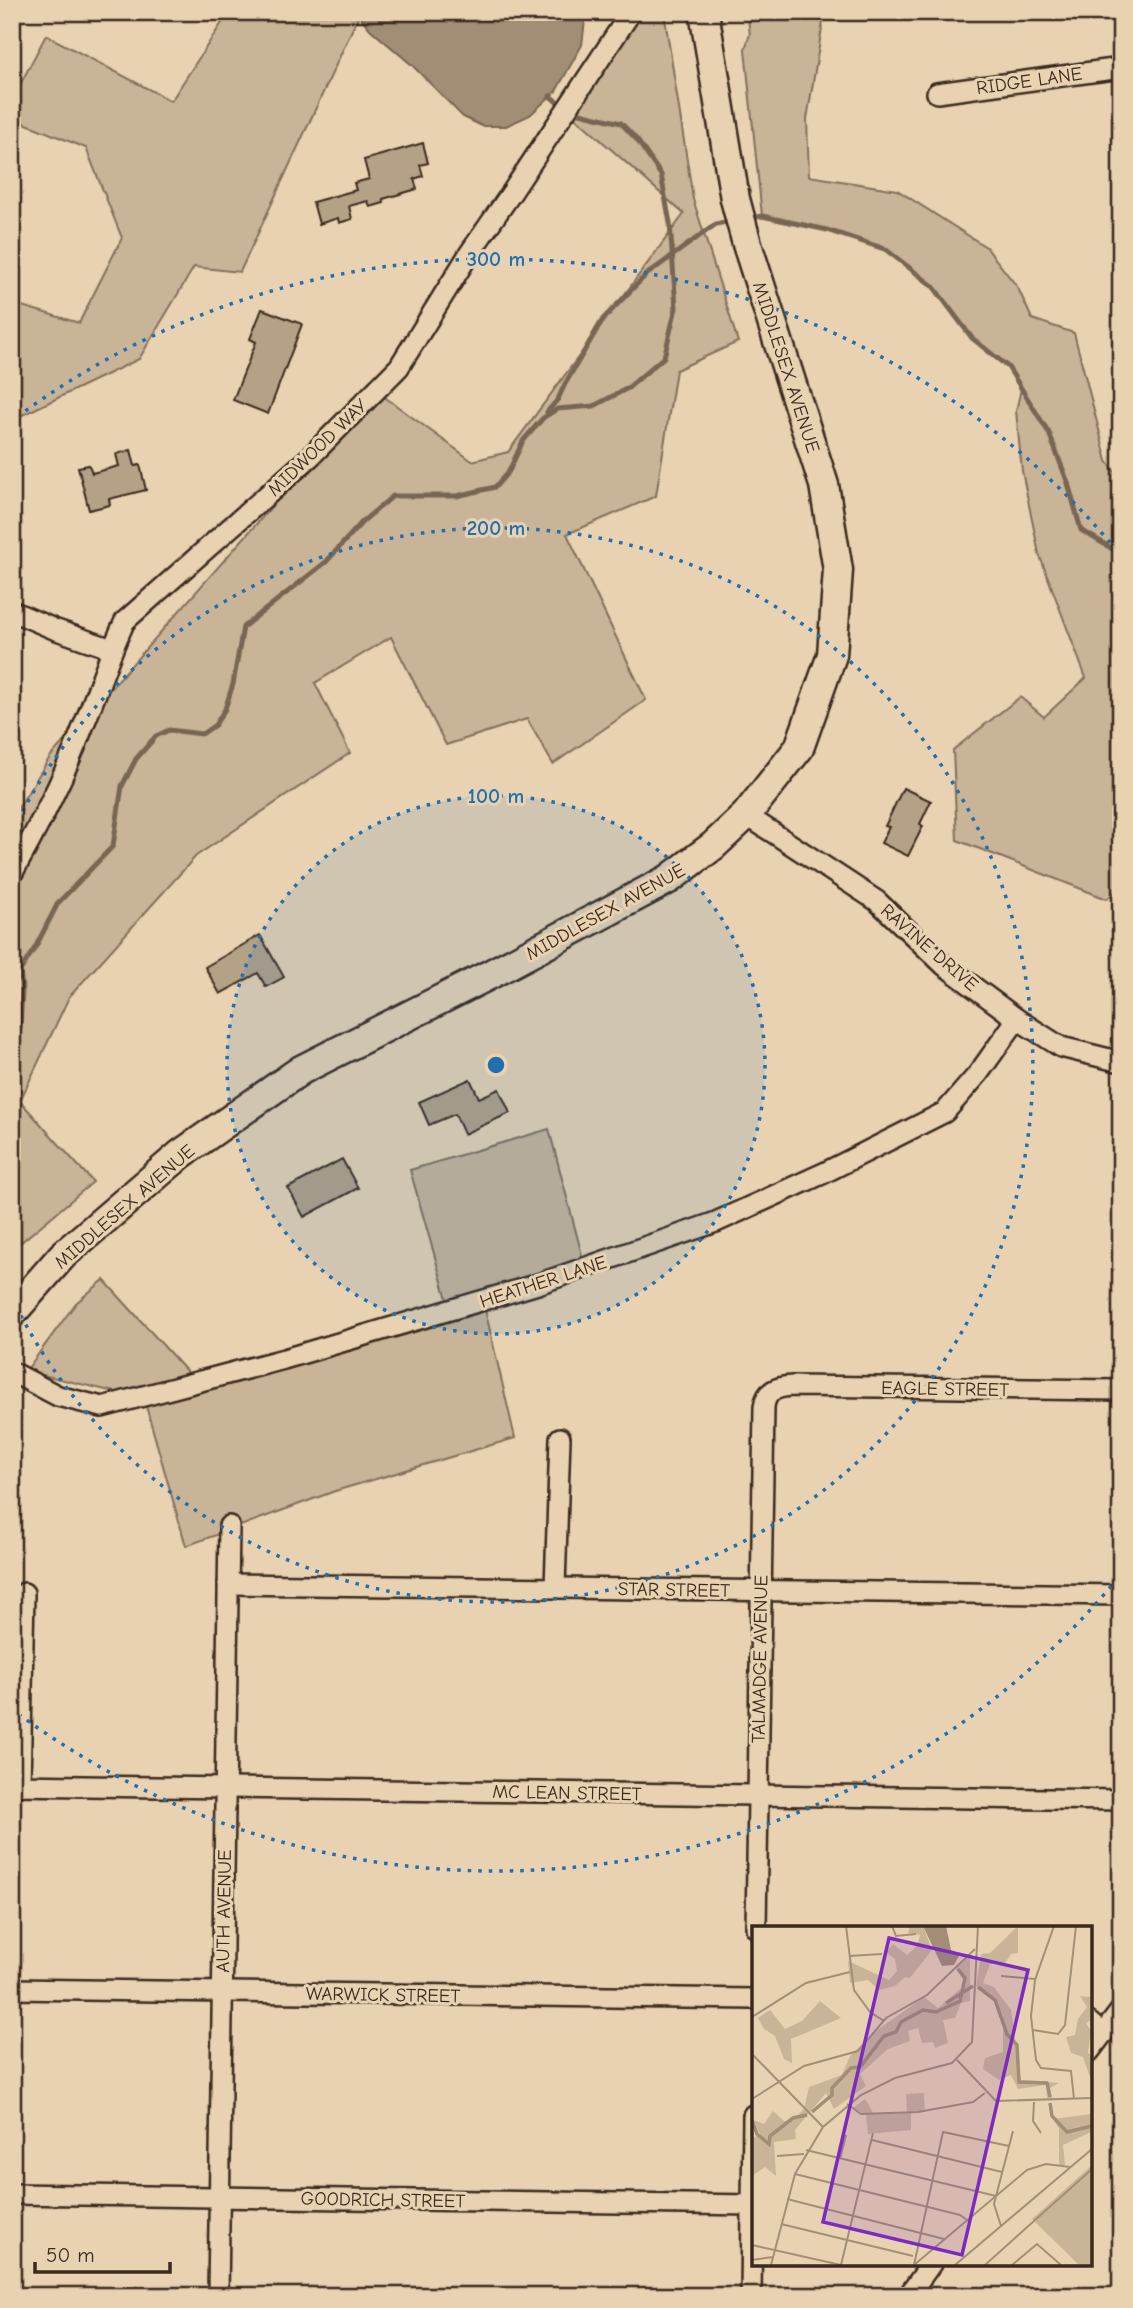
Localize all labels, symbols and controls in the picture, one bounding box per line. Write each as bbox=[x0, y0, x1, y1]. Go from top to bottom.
street label: RIDGE LANE bbox=[975, 63, 1083, 99]
text: 300 m bbox=[467, 247, 525, 271]
street label: MIDDLESEX AVENUE bbox=[748, 279, 824, 456]
street label: MIDWOOD WAY bbox=[263, 394, 373, 501]
text: 200 m bbox=[467, 516, 525, 540]
text: 100 m bbox=[468, 784, 524, 808]
street label: MIDDLESEX AVENUE bbox=[522, 859, 689, 965]
street label: RAVINE DRIVE bbox=[876, 899, 983, 996]
centre of rings bbox=[484, 1053, 508, 1077]
street label: MIDDLESEX AVENUE bbox=[50, 1140, 199, 1274]
street label: HEATHER LANE bbox=[477, 1251, 610, 1313]
street label: EAGLE STREET bbox=[881, 1377, 1009, 1401]
street label: TALMADGE AVENUE bbox=[748, 1575, 772, 1743]
street label: STAR STREET bbox=[618, 1578, 730, 1602]
street label: MC LEAN STREET bbox=[492, 1781, 642, 1805]
street label: AUTH AVENUE bbox=[212, 1849, 236, 1973]
inset map bbox=[752, 1926, 1091, 2266]
street label: WARWICK STREET bbox=[306, 1983, 460, 2007]
street label: GOODRICH STREET bbox=[301, 2188, 465, 2212]
scale bar bbox=[35, 2231, 170, 2275]
text: 50 m bbox=[46, 2243, 95, 2267]

